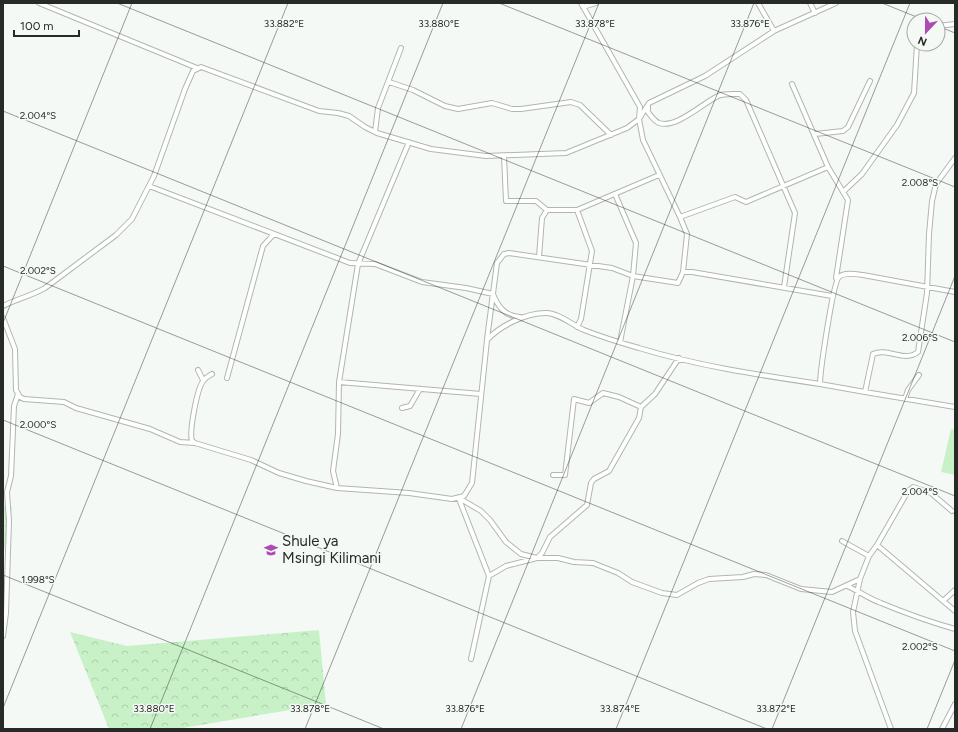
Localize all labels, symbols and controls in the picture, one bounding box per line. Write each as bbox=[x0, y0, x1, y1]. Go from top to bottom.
scale bar bbox=[14, 12, 79, 38]
north arrow bbox=[906, 12, 946, 52]
text: 33.882°E bbox=[264, 17, 304, 30]
text: 33.880°E bbox=[418, 17, 460, 30]
text: 33.878°E bbox=[575, 17, 615, 30]
text: 33.876°E bbox=[730, 17, 770, 30]
text: 100 m bbox=[20, 19, 54, 33]
text: N bbox=[916, 33, 929, 48]
text: 2.004°S bbox=[20, 109, 56, 122]
text: 2.008°S bbox=[902, 176, 938, 189]
text: 2.002°S bbox=[20, 264, 56, 277]
text: 2.006°S bbox=[902, 331, 938, 344]
text: 2.000°S bbox=[20, 418, 56, 431]
text: 2.004°S bbox=[902, 485, 938, 498]
place label: Shule ya Msingi Kilimani bbox=[282, 532, 381, 567]
school or university icon: Shule ya Msingi Kilimani bbox=[263, 542, 279, 558]
text: 1.998°S bbox=[21, 573, 55, 586]
text: 2.002°S bbox=[902, 640, 938, 653]
text: 33.880°E bbox=[133, 702, 175, 715]
text: 33.878°E bbox=[290, 702, 330, 715]
text: 33.876°E bbox=[445, 702, 485, 715]
text: 33.874°E bbox=[600, 702, 640, 715]
text: 33.872°E bbox=[756, 702, 796, 715]

